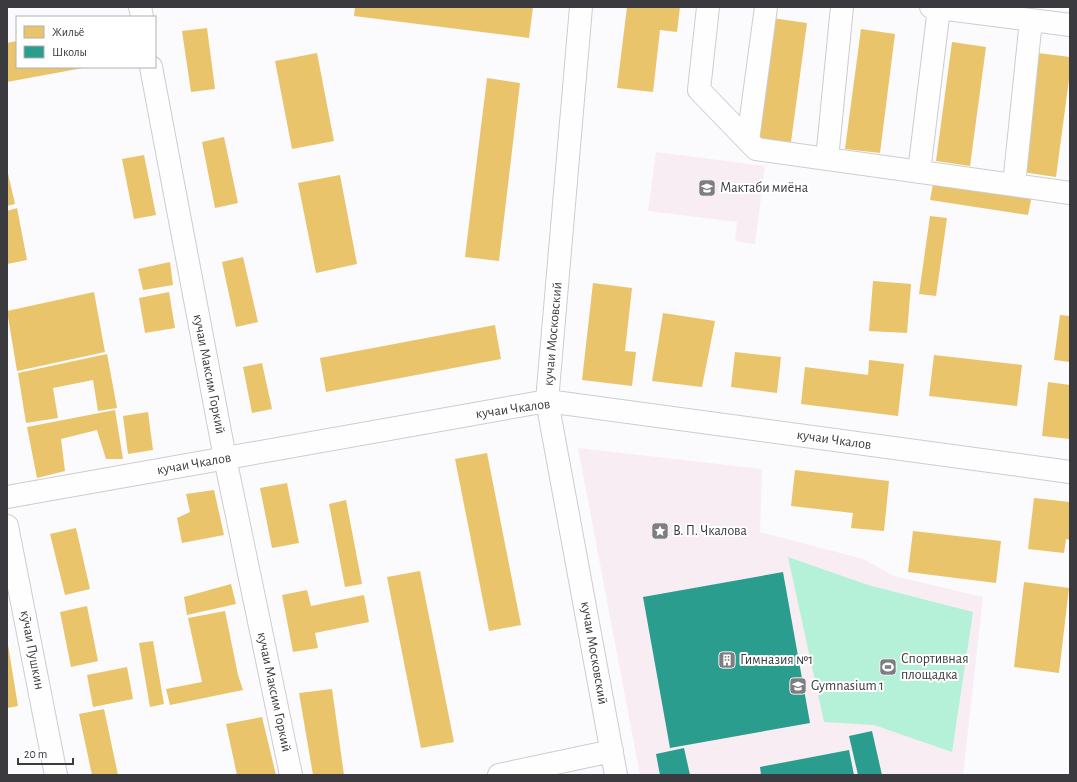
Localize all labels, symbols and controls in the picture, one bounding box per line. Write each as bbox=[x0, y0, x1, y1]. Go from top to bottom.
legend bbox=[16, 16, 156, 68]
text: Жильё bbox=[52, 26, 84, 38]
text: Школы bbox=[52, 46, 87, 58]
school or university icon: Мактаби миёна bbox=[697, 178, 717, 198]
place label: Мактаби миёна bbox=[720, 181, 809, 195]
street label: кучаи Московский bbox=[541, 281, 565, 387]
street label: кучаи Максим Горкий bbox=[190, 313, 228, 435]
street label: кучаи Чкалов bbox=[475, 397, 551, 421]
street label: кучаи Чкалов bbox=[796, 428, 872, 452]
street label: кучаи Чкалов bbox=[156, 451, 232, 477]
place icon: В. П. Чкалова bbox=[650, 521, 670, 541]
place label: В. П. Чкалова bbox=[673, 524, 748, 538]
street label: кучаи Московский bbox=[578, 600, 610, 706]
street label: кӯчаи Пушкин bbox=[17, 609, 47, 691]
street label: кучаи Максим Горкий bbox=[254, 631, 294, 753]
building icon: Гимназия №1 bbox=[717, 650, 737, 670]
place label: Спортивная площадка bbox=[901, 652, 969, 682]
place label: Гимназия №1 bbox=[740, 653, 813, 667]
sports icon: Спортивная площадка bbox=[878, 657, 898, 677]
school or university icon: Gymnasium 1 bbox=[788, 676, 808, 696]
place label: Gymnasium 1 bbox=[811, 679, 884, 693]
scale bar bbox=[18, 740, 73, 766]
text: 20 m bbox=[24, 748, 47, 760]

